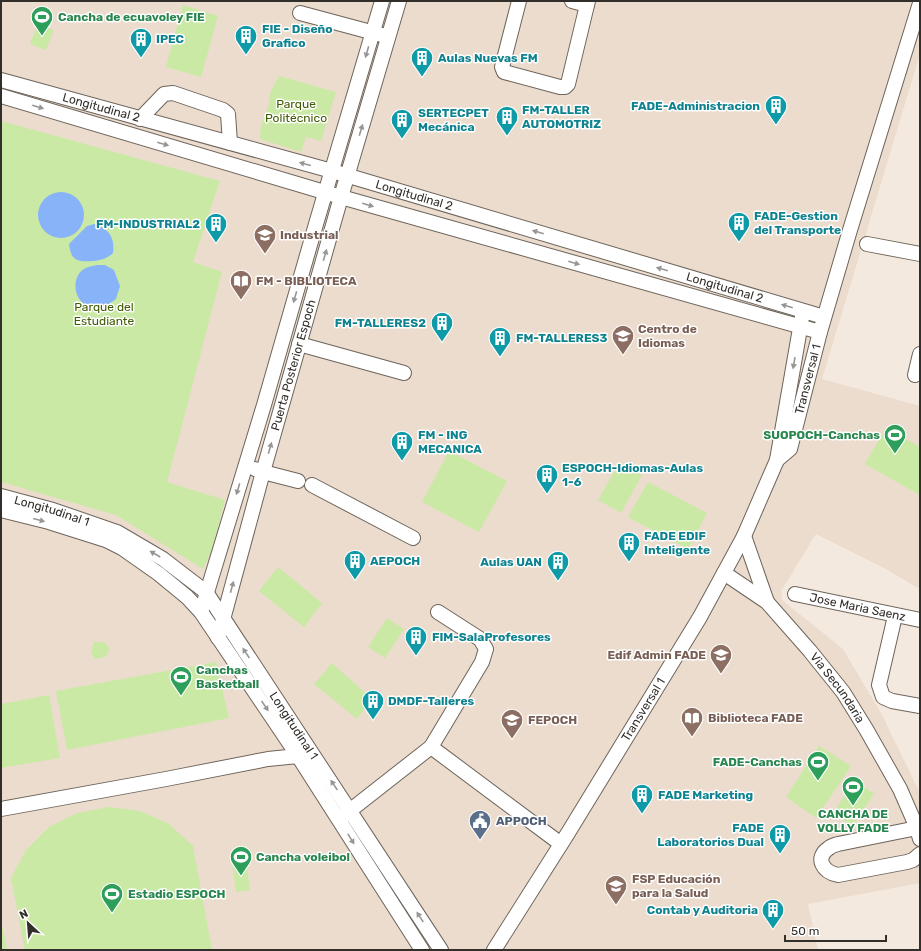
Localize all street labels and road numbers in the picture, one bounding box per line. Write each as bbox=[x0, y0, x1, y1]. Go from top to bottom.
street label: Longitudinal 2 bbox=[61, 90, 142, 125]
street label: Longitudinal 2 bbox=[374, 177, 454, 213]
street label: Longitudinal 2 bbox=[685, 270, 765, 306]
street label: Puerta Posterior Espoch bbox=[268, 298, 319, 432]
street label: Transversal 1 bbox=[792, 343, 824, 416]
street label: Longitudinal 1 bbox=[13, 493, 91, 529]
street label: Jose Maria Saenz bbox=[808, 590, 907, 624]
street label: Via Secundaria bbox=[807, 650, 867, 725]
street label: Transversal 1 bbox=[619, 675, 668, 744]
street label: Longitudinal 1 bbox=[267, 689, 321, 762]

